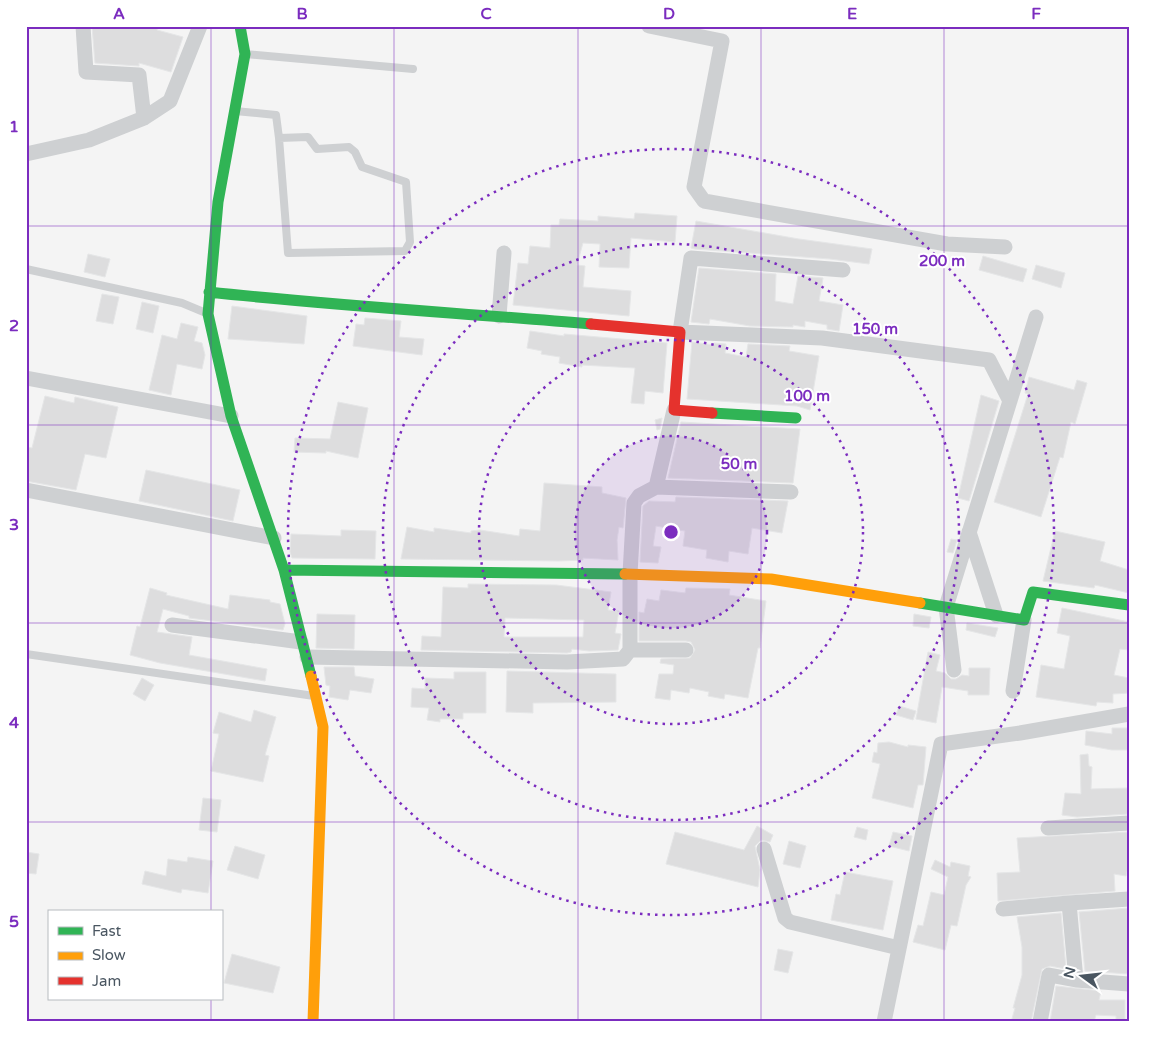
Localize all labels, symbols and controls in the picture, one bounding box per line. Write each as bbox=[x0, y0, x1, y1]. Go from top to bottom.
text: A bbox=[113, 4, 125, 24]
text: B bbox=[296, 4, 308, 24]
text: C bbox=[480, 4, 492, 24]
text: D bbox=[663, 4, 675, 24]
text: E bbox=[847, 4, 857, 24]
text: F bbox=[1031, 4, 1041, 24]
text: 1 bbox=[9, 117, 19, 137]
text: 200 m bbox=[919, 252, 965, 270]
text: 2 bbox=[9, 316, 19, 336]
text: 150 m bbox=[852, 320, 898, 338]
text: 100 m bbox=[784, 387, 830, 405]
text: 50 m bbox=[721, 455, 757, 473]
text: 3 bbox=[9, 515, 19, 535]
centre of rings bbox=[662, 523, 680, 541]
text: 4 bbox=[9, 713, 19, 733]
legend bbox=[48, 910, 222, 1000]
text: 5 bbox=[9, 912, 19, 932]
text: Fast bbox=[92, 922, 122, 940]
text: Slow bbox=[92, 946, 126, 964]
north arrow bbox=[1058, 950, 1108, 1000]
text: N bbox=[1060, 965, 1080, 980]
text: Jam bbox=[92, 972, 121, 990]

